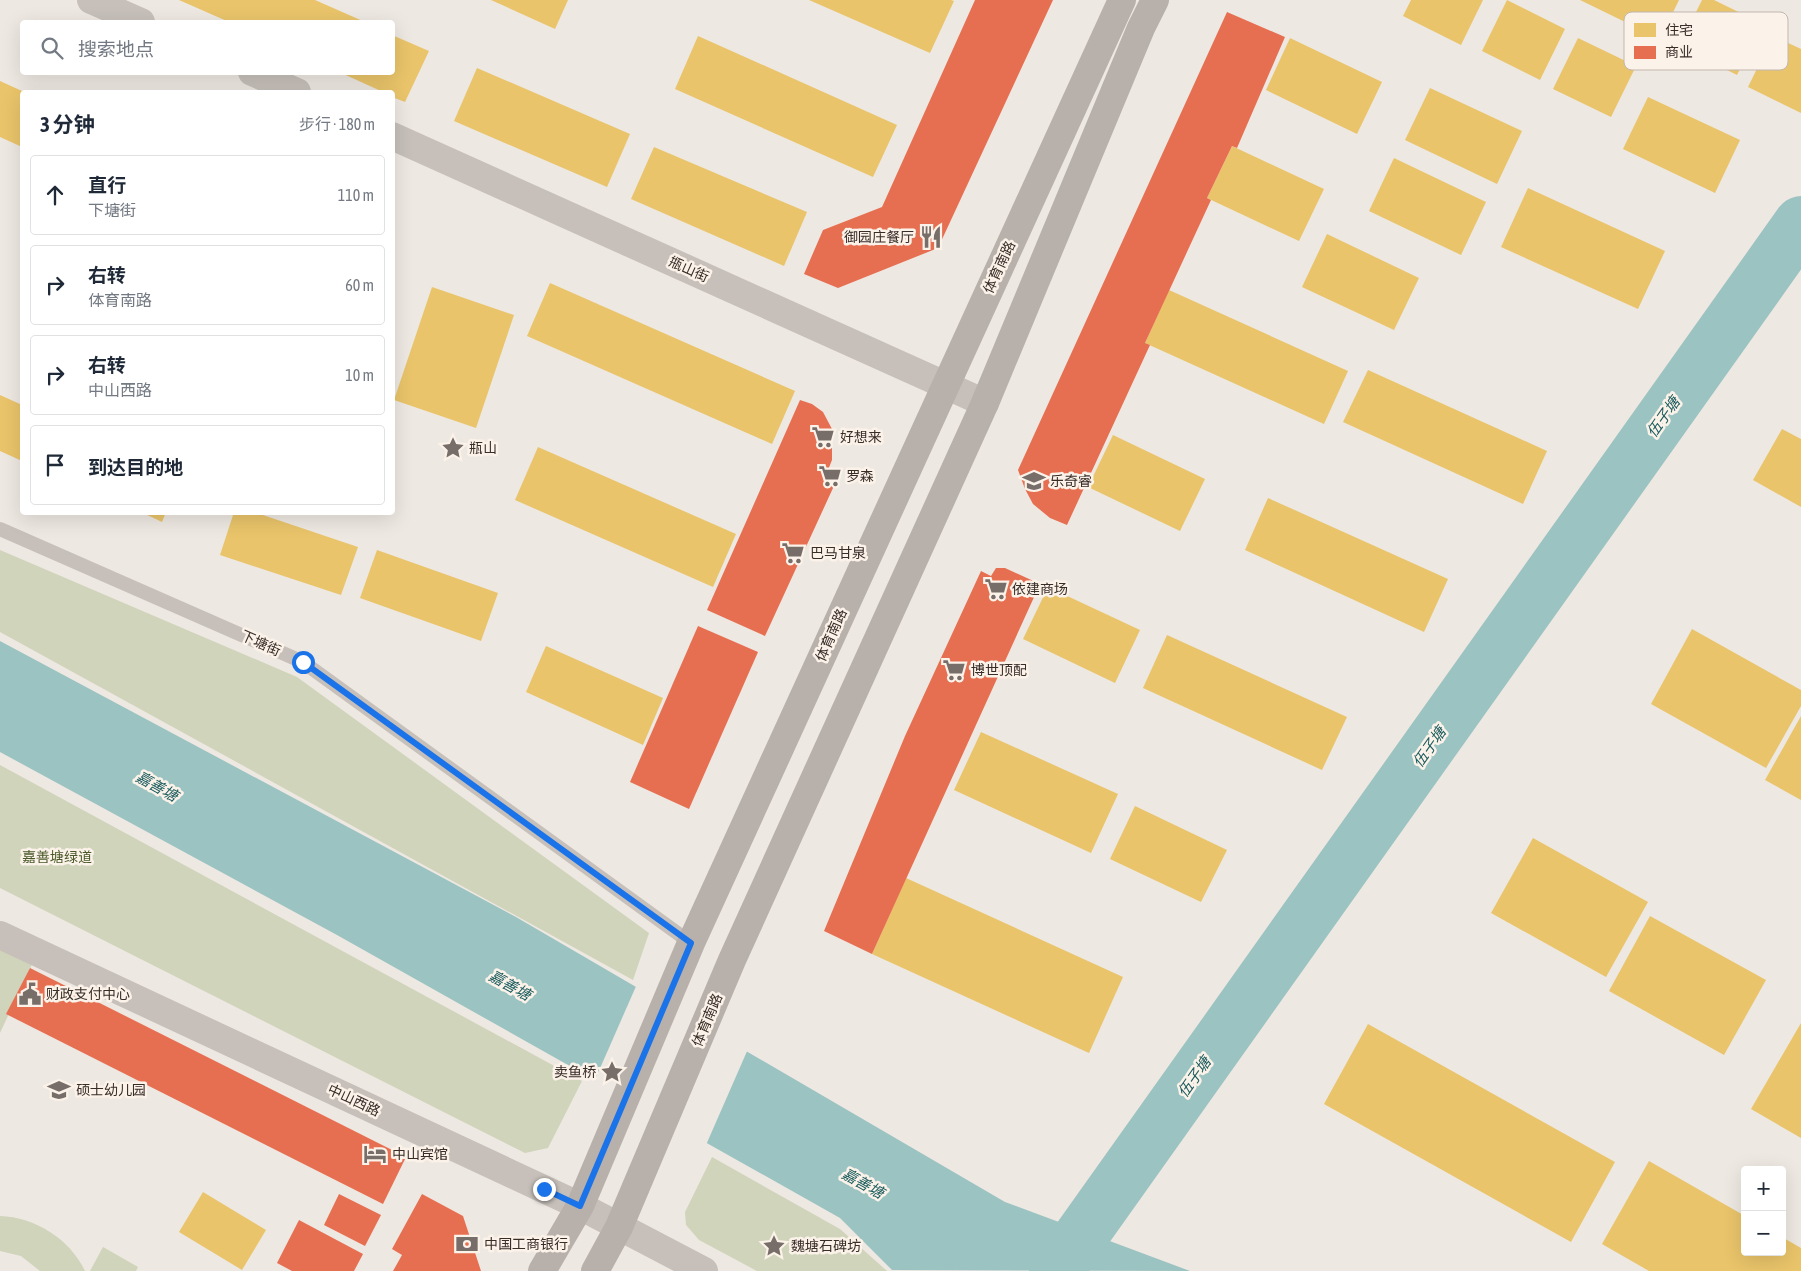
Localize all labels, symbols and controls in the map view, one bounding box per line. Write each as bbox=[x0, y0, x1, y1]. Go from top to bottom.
legend bbox=[1624, 12, 1788, 70]
search box bbox=[20, 20, 395, 75]
text: 住宅 bbox=[1665, 22, 1693, 38]
icon: search bbox=[38, 34, 66, 62]
text: 搜索地点 bbox=[78, 38, 154, 60]
text: 商业 bbox=[1665, 44, 1693, 60]
text: 3 分钟 bbox=[40, 112, 95, 136]
text: 步行 · 180 m bbox=[299, 115, 375, 133]
text: 直行 bbox=[88, 174, 126, 196]
icon: ahead bbox=[41, 181, 69, 209]
text: 110 m bbox=[338, 186, 374, 204]
text: 下塘街 bbox=[88, 201, 136, 219]
restaurant icon: 御园庄餐厅 bbox=[918, 224, 944, 250]
place label: 御园庄餐厅 bbox=[844, 229, 914, 245]
street label: 体育南路 bbox=[980, 238, 1018, 296]
street label: 甁山街 bbox=[667, 253, 711, 285]
text: 右转 bbox=[88, 264, 126, 286]
icon: right bbox=[41, 271, 69, 299]
text: 60 m bbox=[345, 276, 374, 294]
text: 体育南路 bbox=[88, 291, 152, 309]
text: 右转 bbox=[88, 354, 126, 376]
icon: right bbox=[41, 361, 69, 389]
text: 10 m bbox=[345, 366, 374, 384]
text: 中山西路 bbox=[88, 381, 152, 399]
water label: 伍子塘 bbox=[1643, 391, 1685, 440]
supermarket icon: 好想来 bbox=[810, 424, 836, 450]
place label: 好想来 bbox=[840, 429, 882, 445]
place icon: 瓶山 bbox=[440, 435, 466, 461]
place label: 瓶山 bbox=[469, 440, 497, 456]
icon: arrive bbox=[41, 451, 69, 479]
text: 到达目的地 bbox=[88, 456, 183, 478]
supermarket icon: 罗森 bbox=[817, 463, 843, 489]
place label: 罗森 bbox=[846, 468, 874, 484]
school or university icon: 乐奇睿 bbox=[1021, 468, 1047, 494]
place label: 乐奇睿 bbox=[1050, 473, 1092, 489]
supermarket icon: 巴马甘泉 bbox=[780, 540, 806, 566]
place label: 巴马甘泉 bbox=[810, 545, 866, 561]
supermarket icon: 依建商场 bbox=[983, 576, 1009, 602]
place label: 依建商场 bbox=[1012, 581, 1068, 597]
street label: 体育南路 bbox=[812, 606, 850, 664]
street label: 下塘街 bbox=[239, 627, 283, 659]
route start bbox=[292, 651, 315, 674]
supermarket icon: 博世顶配 bbox=[941, 657, 967, 683]
place label: 博世顶配 bbox=[971, 662, 1027, 678]
water label: 伍子塘 bbox=[1409, 721, 1451, 770]
water label: 嘉善塘 bbox=[133, 768, 183, 806]
park label: 嘉善塘绿道 bbox=[22, 849, 92, 865]
water label: 嘉善塘 bbox=[486, 967, 536, 1005]
public building icon: 财政支付中心 bbox=[17, 981, 43, 1007]
place label: 财政支付中心 bbox=[46, 986, 130, 1002]
street label: 体育南路 bbox=[689, 991, 725, 1049]
water label: 伍子塘 bbox=[1174, 1051, 1216, 1100]
place icon: 卖鱼桥 bbox=[599, 1059, 625, 1085]
place label: 卖鱼桥 bbox=[554, 1064, 596, 1080]
school or university icon: 硕士幼儿园 bbox=[46, 1077, 72, 1103]
street label: 中山西路 bbox=[325, 1081, 383, 1119]
place label: 硕士幼儿园 bbox=[76, 1082, 146, 1098]
hotel icon: 中山宾馆 bbox=[362, 1141, 388, 1167]
place label: 中山宾馆 bbox=[392, 1146, 448, 1162]
water label: 嘉善塘 bbox=[839, 1165, 889, 1203]
map controls bbox=[1741, 1166, 1786, 1256]
button: + bbox=[1741, 1166, 1786, 1211]
route end bbox=[533, 1178, 556, 1201]
button: − bbox=[1741, 1211, 1786, 1256]
bank icon: 中国工商银行 bbox=[454, 1231, 480, 1257]
place icon: 魏塘石碑坊 bbox=[761, 1233, 787, 1259]
place label: 中国工商银行 bbox=[484, 1236, 568, 1252]
place label: 魏塘石碑坊 bbox=[791, 1238, 861, 1254]

